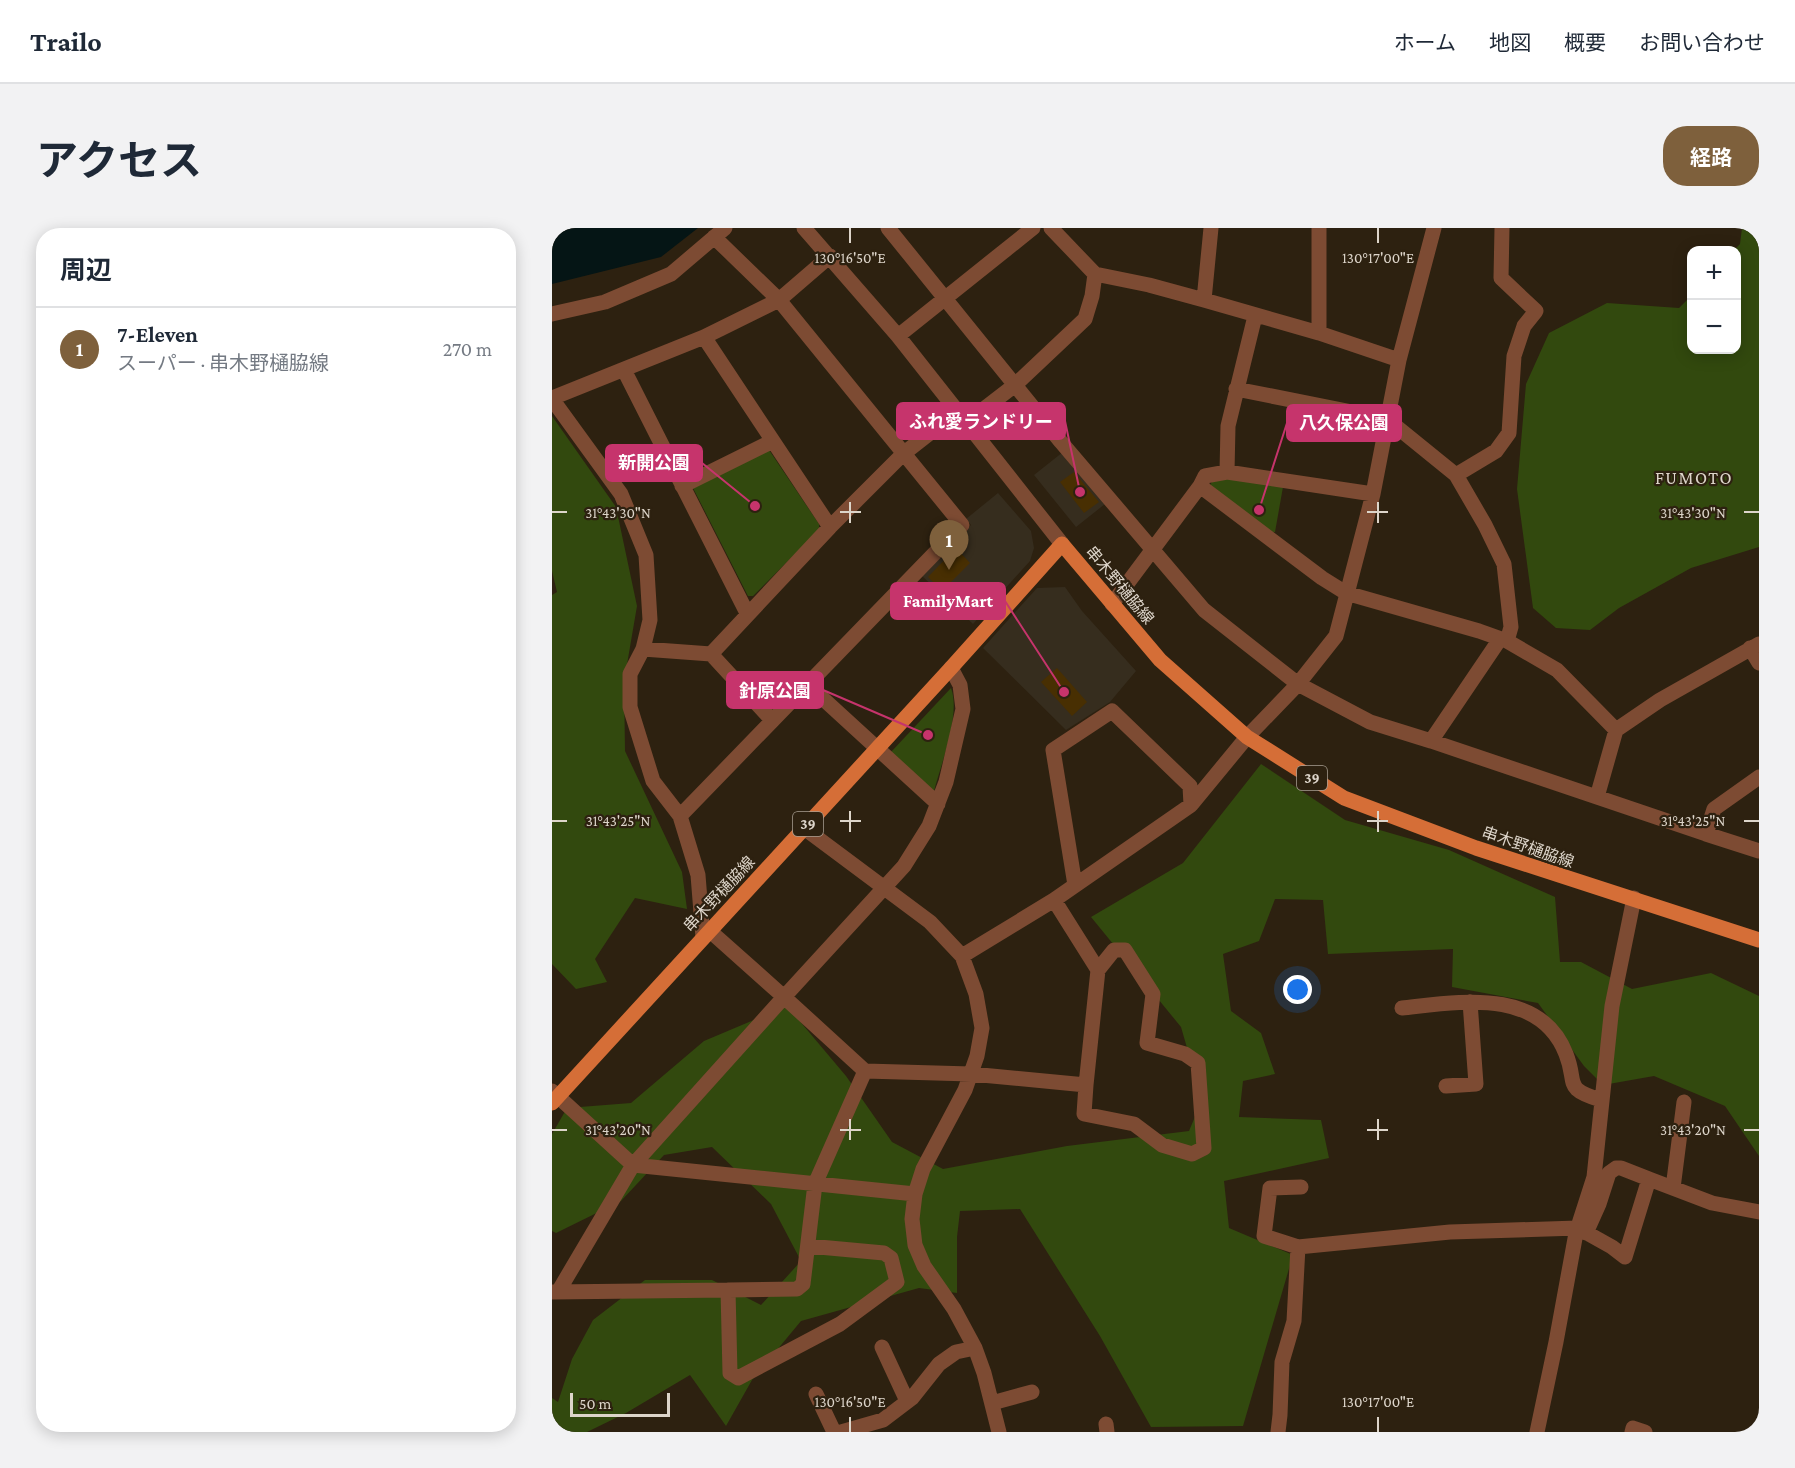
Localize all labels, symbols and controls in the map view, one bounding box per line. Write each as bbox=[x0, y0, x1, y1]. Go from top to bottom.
text: Trailo bbox=[30, 26, 102, 57]
text: ホーム bbox=[1394, 31, 1456, 55]
text: 地図 bbox=[1489, 31, 1531, 55]
text: 概要 bbox=[1564, 31, 1606, 55]
text: お問い合わせ bbox=[1639, 31, 1765, 55]
button: 経路 bbox=[1663, 126, 1759, 186]
text: アクセス bbox=[36, 137, 202, 184]
map controls bbox=[1687, 246, 1741, 354]
button: + bbox=[1687, 246, 1741, 300]
text: 130°16'50"E bbox=[814, 250, 886, 266]
text: 130°17'00"E bbox=[1342, 250, 1414, 266]
text: 周辺 bbox=[60, 256, 112, 285]
button: − bbox=[1687, 300, 1741, 354]
text: 7-Eleven bbox=[117, 322, 198, 347]
text: 1 bbox=[76, 338, 83, 360]
text: 270 m bbox=[443, 338, 492, 360]
text: スーパー · 串木野樋脇線 bbox=[117, 352, 329, 374]
callout: ふれ愛ランドリー bbox=[897, 403, 1065, 439]
callout: 八久保公園 bbox=[1287, 405, 1401, 441]
text: ふれ愛ランドリー bbox=[909, 412, 1053, 432]
text: 八久保公園 bbox=[1299, 413, 1389, 433]
callout: 新開公園 bbox=[606, 445, 702, 481]
text: 新開公園 bbox=[618, 453, 690, 473]
district label: FUMOTO bbox=[1655, 468, 1733, 488]
text: 31°43'30"N bbox=[585, 505, 651, 521]
text: 31°43'30"N bbox=[1660, 505, 1726, 521]
pin: 1 bbox=[930, 520, 968, 570]
street label: 串木野樋脇線 bbox=[1083, 543, 1157, 627]
callout: FamilyMart bbox=[891, 583, 1005, 619]
text: FamilyMart bbox=[903, 591, 994, 611]
callout: 針原公園 bbox=[727, 672, 823, 708]
text: 針原公園 bbox=[739, 681, 811, 701]
road number: 39 bbox=[1297, 766, 1327, 790]
road number: 39 bbox=[793, 812, 823, 836]
text: 31°43'25"N bbox=[586, 813, 650, 829]
text: 31°43'25"N bbox=[1661, 813, 1725, 829]
street label: 串木野樋脇線 bbox=[1480, 823, 1576, 871]
street label: 串木野樋脇線 bbox=[680, 853, 758, 935]
your location bbox=[1283, 975, 1312, 1004]
text: 31°43'20"N bbox=[585, 1122, 651, 1138]
text: 31°43'20"N bbox=[1660, 1122, 1726, 1138]
scale bar bbox=[570, 1390, 670, 1418]
text: 130°16'50"E bbox=[814, 1394, 886, 1410]
text: 130°17'00"E bbox=[1342, 1394, 1414, 1410]
text: 50 m bbox=[579, 1395, 611, 1412]

